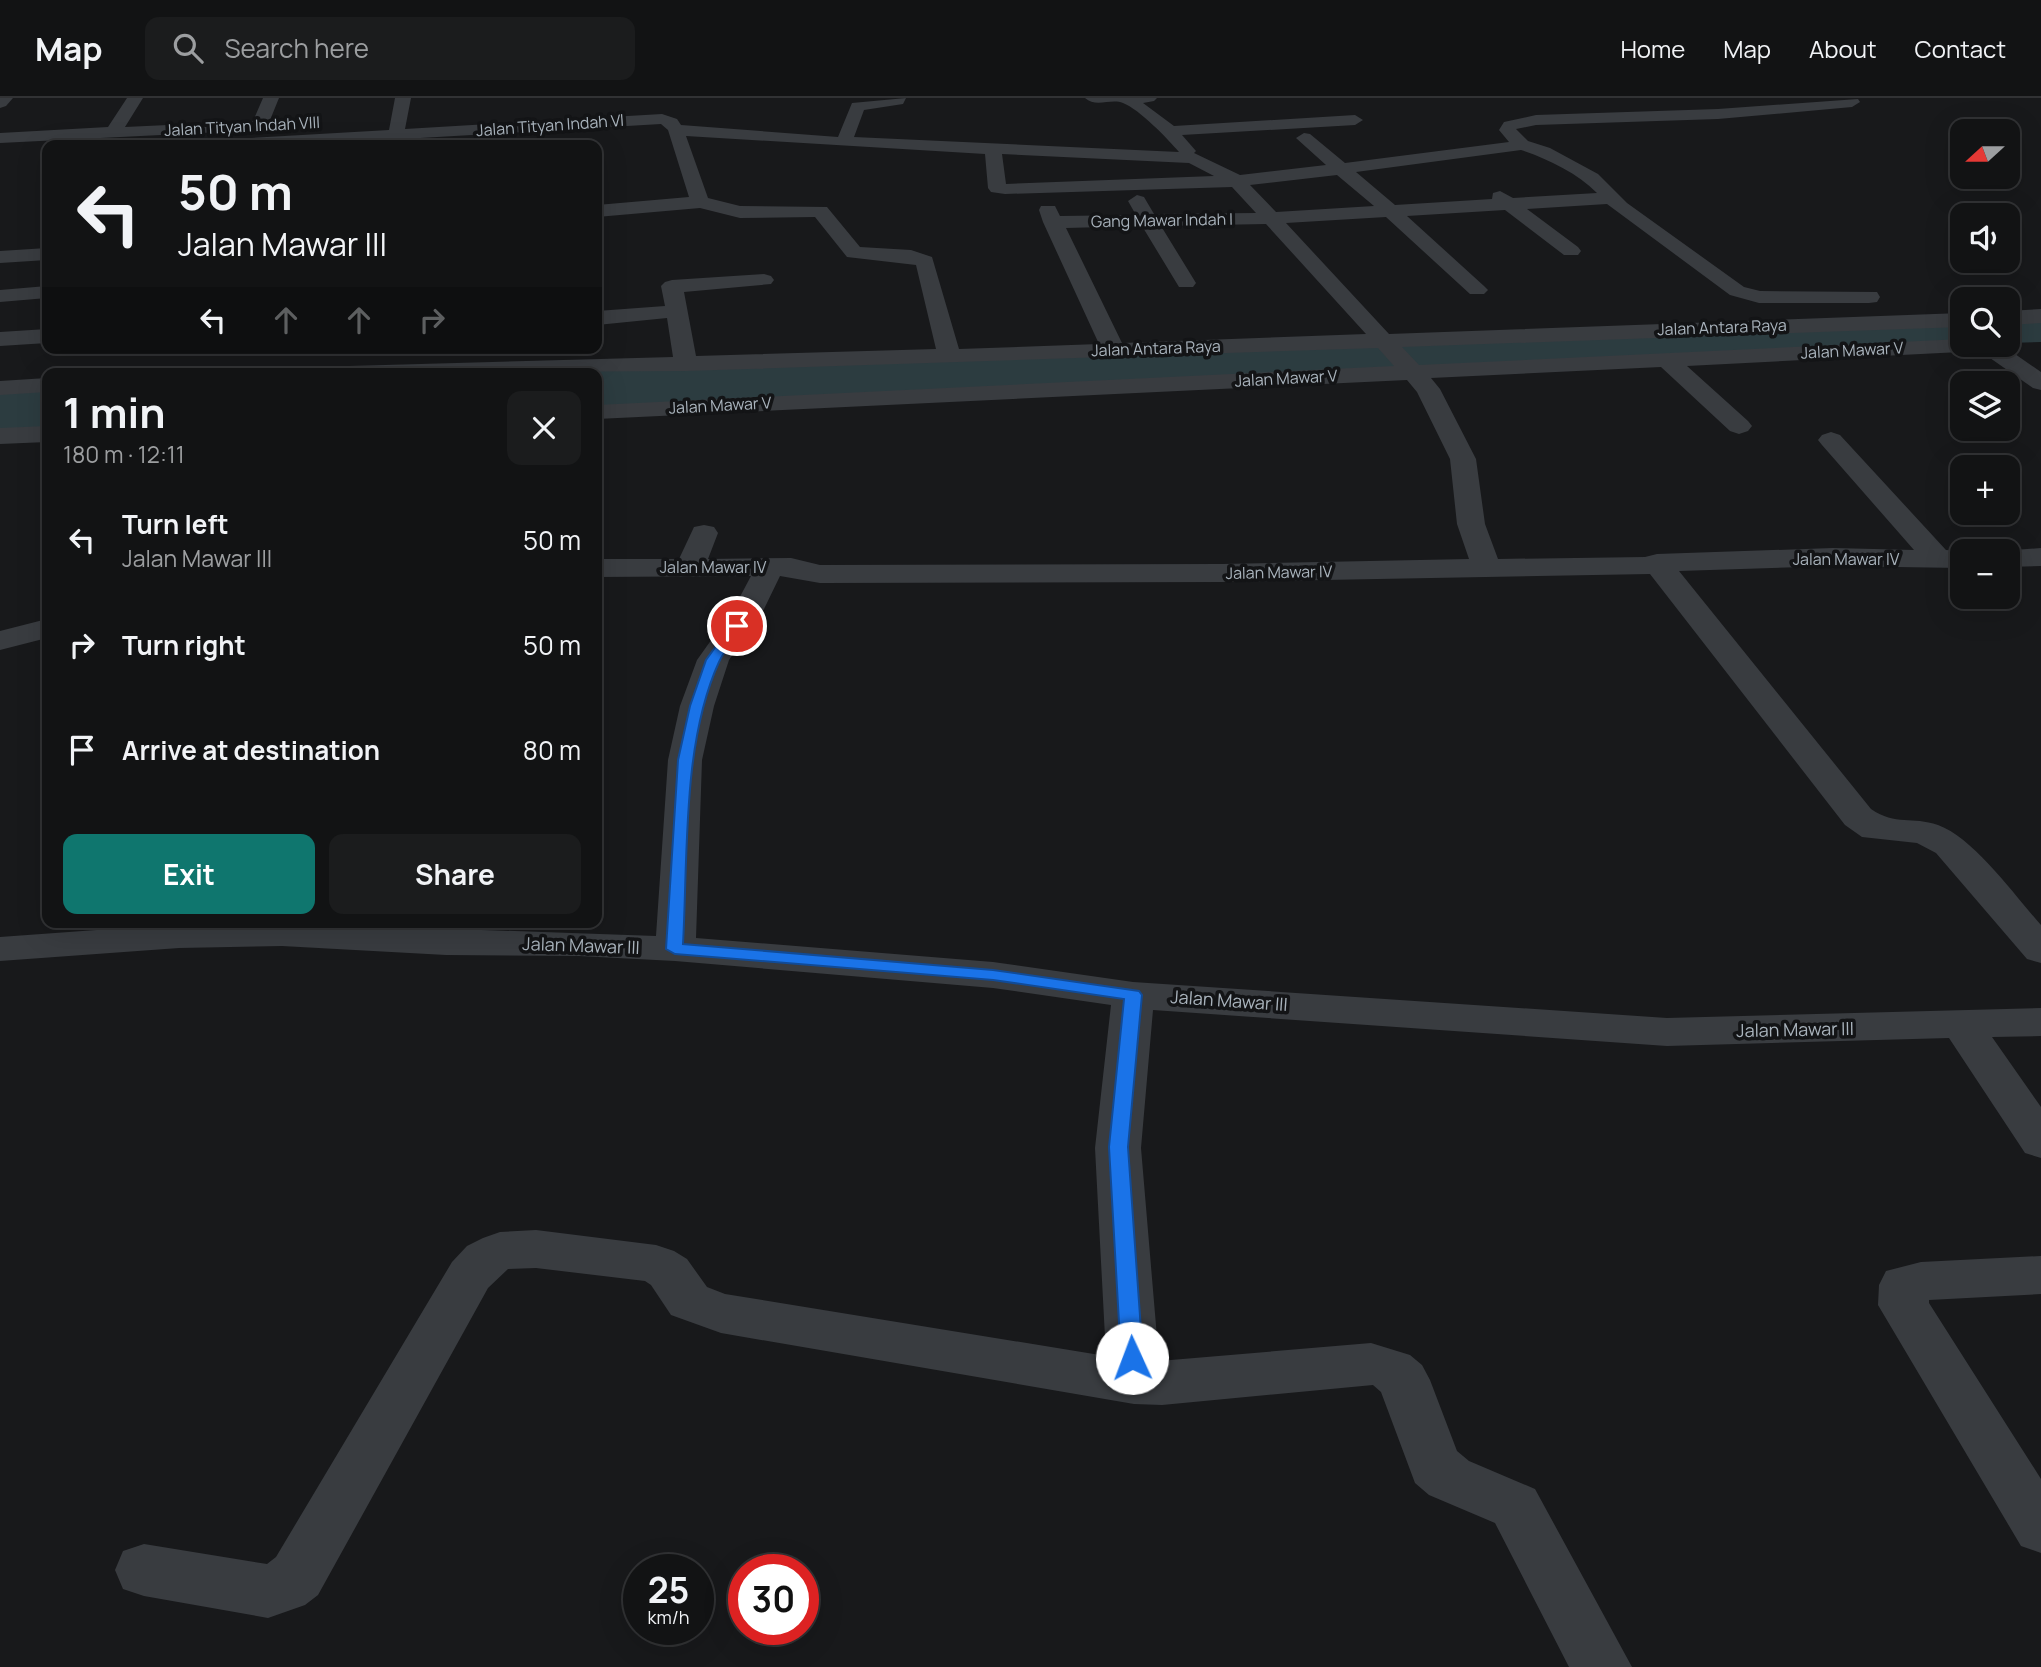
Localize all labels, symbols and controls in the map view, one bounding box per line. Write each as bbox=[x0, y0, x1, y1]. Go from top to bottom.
search box bbox=[145, 17, 635, 80]
text: Map bbox=[35, 26, 103, 71]
icon: search bbox=[169, 29, 207, 67]
text: Search here bbox=[225, 30, 369, 66]
text: Home bbox=[1620, 32, 1685, 65]
text: Map bbox=[1723, 32, 1771, 65]
text: About bbox=[1809, 32, 1877, 65]
text: Contact bbox=[1915, 32, 2006, 65]
street label: Jalan Tityan Indah Vl bbox=[475, 109, 625, 141]
street label: Jalan Tityan Indah VIII bbox=[164, 111, 320, 141]
north arrow bbox=[1950, 119, 2020, 189]
map controls bbox=[1950, 119, 2020, 609]
text: 50 m bbox=[178, 158, 293, 225]
icon: left bbox=[63, 168, 154, 259]
button: sound bbox=[1950, 203, 2020, 273]
street label: Gang Mawar Indah I bbox=[1091, 208, 1233, 232]
text: Jalan Mawar III bbox=[178, 222, 387, 266]
button: search bbox=[1950, 287, 2020, 357]
icon: left bbox=[194, 301, 232, 339]
icon: ahead bbox=[267, 301, 305, 339]
icon: ahead bbox=[340, 301, 378, 339]
icon: right bbox=[413, 301, 451, 339]
street label: Jalan Antara Raya bbox=[1657, 314, 1787, 340]
street label: Jalan Antara Raya bbox=[1091, 335, 1221, 361]
street label: Jalan Mawar V bbox=[1800, 336, 1904, 364]
street label: Jalan Mawar V bbox=[1234, 364, 1338, 392]
button: layers bbox=[1950, 371, 2020, 441]
text: 1 min bbox=[63, 383, 166, 441]
button: close bbox=[507, 391, 581, 465]
street label: Jalan Mawar V bbox=[668, 391, 772, 419]
text: 180 m · 12:11 bbox=[63, 438, 185, 470]
button: + bbox=[1950, 455, 2020, 525]
text: Turn left bbox=[122, 506, 229, 542]
icon: left bbox=[63, 521, 101, 559]
text: 50 m bbox=[523, 522, 581, 558]
button: − bbox=[1950, 539, 2020, 609]
text: Jalan Mawar III bbox=[122, 542, 272, 574]
street label: Jalan Mawar IV bbox=[1793, 548, 1900, 570]
street label: Jalan Mawar IV bbox=[660, 556, 767, 578]
street label: Jalan Mawar IV bbox=[1225, 560, 1333, 584]
pin bbox=[707, 596, 767, 656]
icon: arrive bbox=[718, 607, 756, 645]
icon: right bbox=[63, 626, 101, 664]
text: Turn right bbox=[122, 627, 246, 663]
text: 50 m bbox=[523, 627, 581, 663]
icon: arrive bbox=[63, 731, 101, 769]
text: Arrive at destination bbox=[122, 732, 380, 768]
text: 80 m bbox=[523, 732, 581, 768]
button: Exit bbox=[63, 834, 315, 914]
button: Share bbox=[329, 834, 581, 914]
street label: Jalan Mawar III bbox=[522, 931, 640, 959]
street label: Jalan Mawar III bbox=[1170, 984, 1289, 1016]
street label: Jalan Mawar III bbox=[1736, 1016, 1854, 1042]
position arrow bbox=[1095, 1321, 1169, 1395]
speed limit sign: 30 bbox=[728, 1554, 819, 1645]
text: 25 bbox=[648, 1566, 689, 1614]
text: km/h bbox=[648, 1605, 689, 1629]

